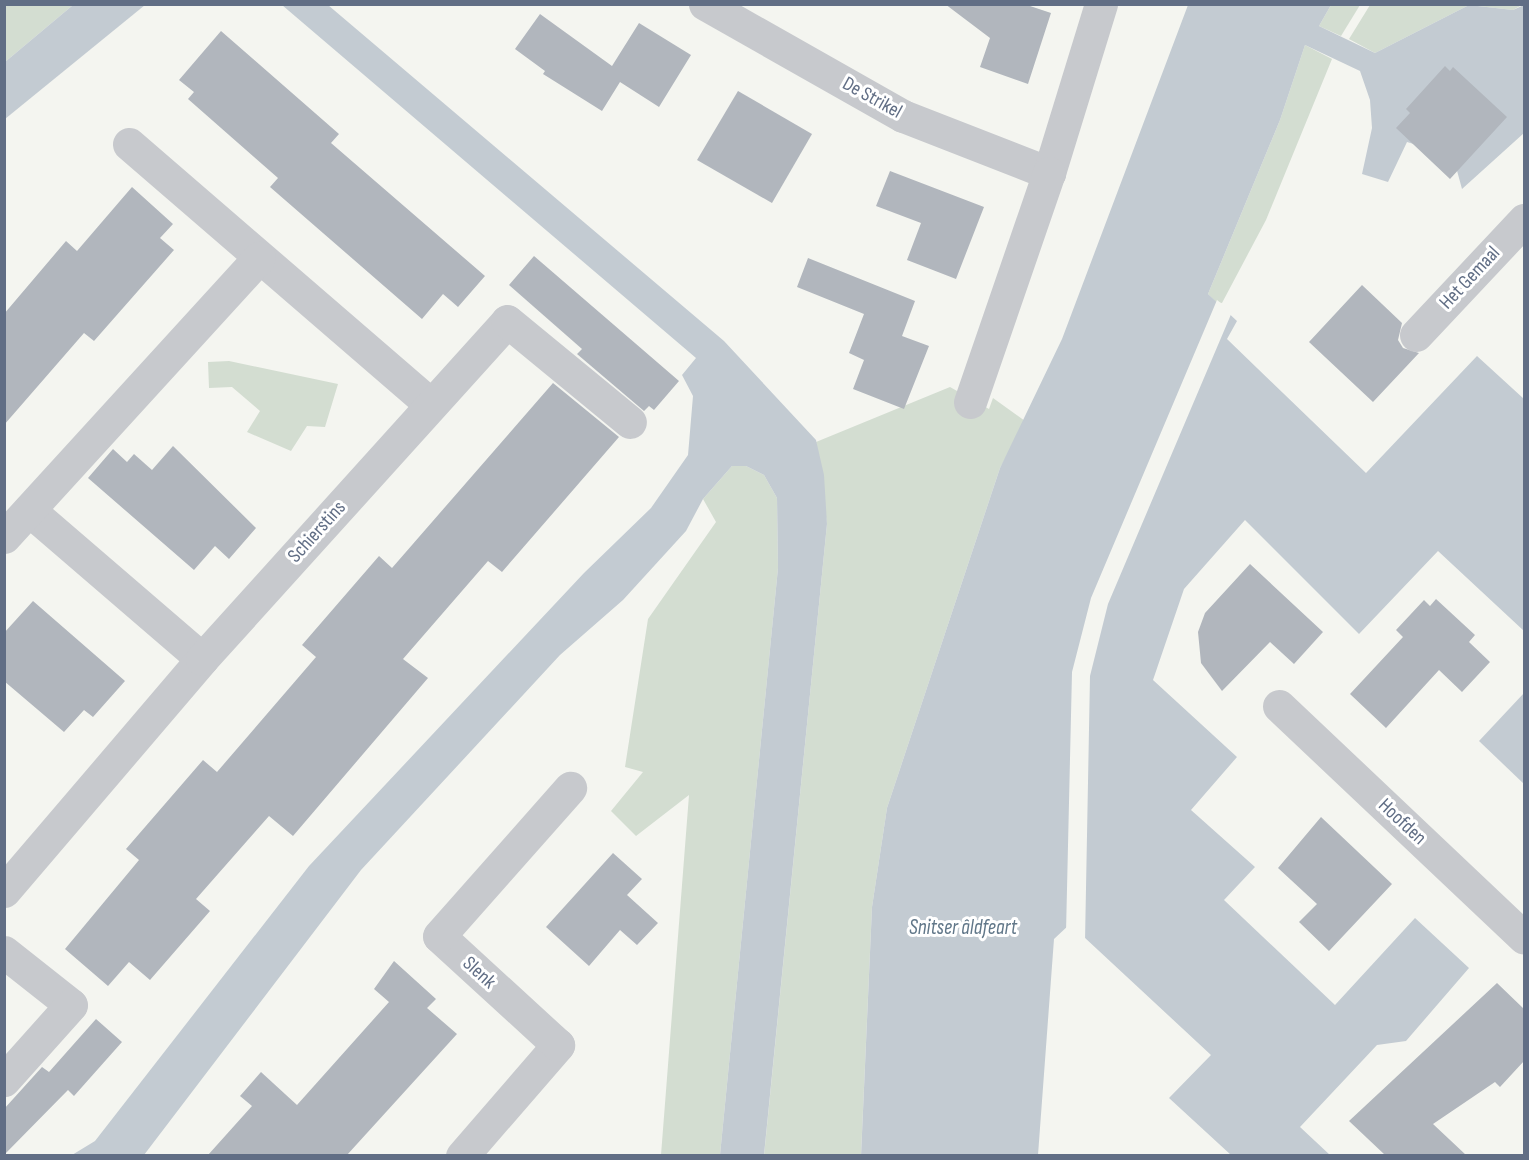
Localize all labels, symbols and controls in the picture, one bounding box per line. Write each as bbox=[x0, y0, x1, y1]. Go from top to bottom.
street label: De Strikel bbox=[838, 72, 906, 124]
street label: Het Gemaal bbox=[1435, 241, 1505, 315]
street label: Schierstins bbox=[283, 496, 351, 568]
street label: Hoofden bbox=[1373, 794, 1431, 850]
water label: Snitser âldfeart bbox=[909, 915, 1017, 941]
street label: Slenk bbox=[457, 952, 501, 994]

